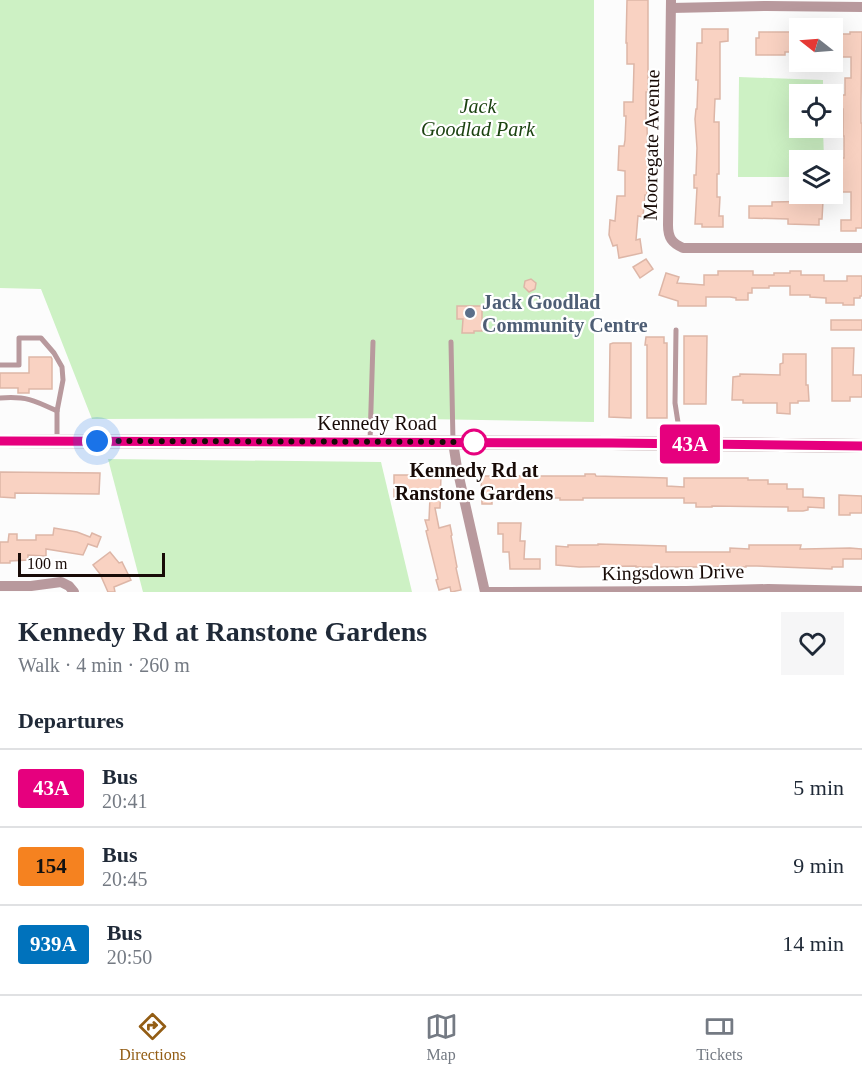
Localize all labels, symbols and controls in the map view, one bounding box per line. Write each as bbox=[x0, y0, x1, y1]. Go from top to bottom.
north arrow bbox=[789, 18, 843, 72]
map controls bbox=[789, 18, 843, 204]
street label: Mooregate Avenue bbox=[639, 69, 664, 221]
button: locate bbox=[789, 84, 843, 138]
park label: Jack Goodlad Park bbox=[421, 95, 536, 140]
button: layers bbox=[789, 150, 843, 204]
place label: Jack Goodlad Community Centre bbox=[482, 291, 648, 337]
marker: Jack Goodlad Community Centre bbox=[463, 306, 477, 320]
street label: Kennedy Road bbox=[317, 412, 437, 435]
line badge: 43A bbox=[656, 424, 724, 464]
your location bbox=[82, 426, 112, 456]
marker: Kennedy Rd at Ranstone Gardens bbox=[461, 429, 487, 455]
text: 43A bbox=[672, 432, 708, 456]
place label: Kennedy Rd at Ranstone Gardens bbox=[395, 459, 553, 504]
scale bar bbox=[18, 550, 165, 578]
text: 100 m bbox=[27, 555, 67, 572]
street label: Kingsdown Drive bbox=[601, 560, 745, 585]
button: heart bbox=[781, 612, 844, 675]
text: Kennedy Rd at Ranstone Gardens bbox=[18, 616, 427, 647]
text: Walk · 4 min · 260 m bbox=[18, 654, 190, 676]
text: Departures bbox=[18, 708, 124, 733]
text: Bus bbox=[102, 764, 137, 789]
text: 5 min bbox=[793, 775, 844, 800]
text: 43A bbox=[33, 776, 69, 800]
text: 20:41 bbox=[102, 790, 148, 812]
text: Bus bbox=[102, 842, 137, 867]
text: 9 min bbox=[793, 853, 844, 878]
text: 154 bbox=[35, 854, 67, 878]
text: 20:45 bbox=[102, 868, 148, 890]
text: Bus bbox=[107, 920, 142, 945]
text: 14 min bbox=[782, 931, 844, 956]
text: 939A bbox=[30, 932, 77, 956]
text: 20:50 bbox=[107, 946, 152, 968]
tab: Directions bbox=[119, 1010, 186, 1064]
tab: Map bbox=[425, 1010, 458, 1064]
tab: Tickets bbox=[696, 1010, 743, 1064]

